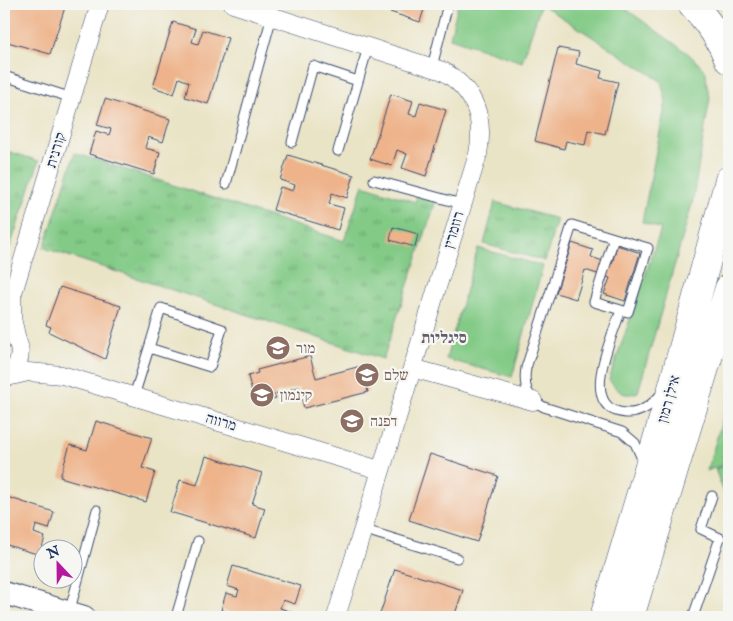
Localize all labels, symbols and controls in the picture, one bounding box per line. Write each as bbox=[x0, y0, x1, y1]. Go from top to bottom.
street label: קורנית bbox=[42, 130, 70, 170]
street label: רוזמרין bbox=[439, 209, 469, 251]
district label: סיגליות bbox=[421, 329, 467, 349]
school or university icon: מור bbox=[265, 335, 291, 361]
place label: מור bbox=[296, 339, 315, 358]
school or university icon: שלם bbox=[354, 362, 380, 388]
place label: שלם bbox=[384, 366, 409, 385]
street label: אילן רמון bbox=[653, 373, 685, 425]
school or university icon: קינמון bbox=[249, 382, 275, 408]
place label: קינמון bbox=[280, 386, 312, 405]
school or university icon: דפנה bbox=[339, 408, 365, 434]
street label: מרווה bbox=[203, 409, 239, 435]
place label: דפנה bbox=[370, 412, 398, 431]
north arrow bbox=[32, 538, 82, 588]
text: N bbox=[44, 542, 62, 564]

